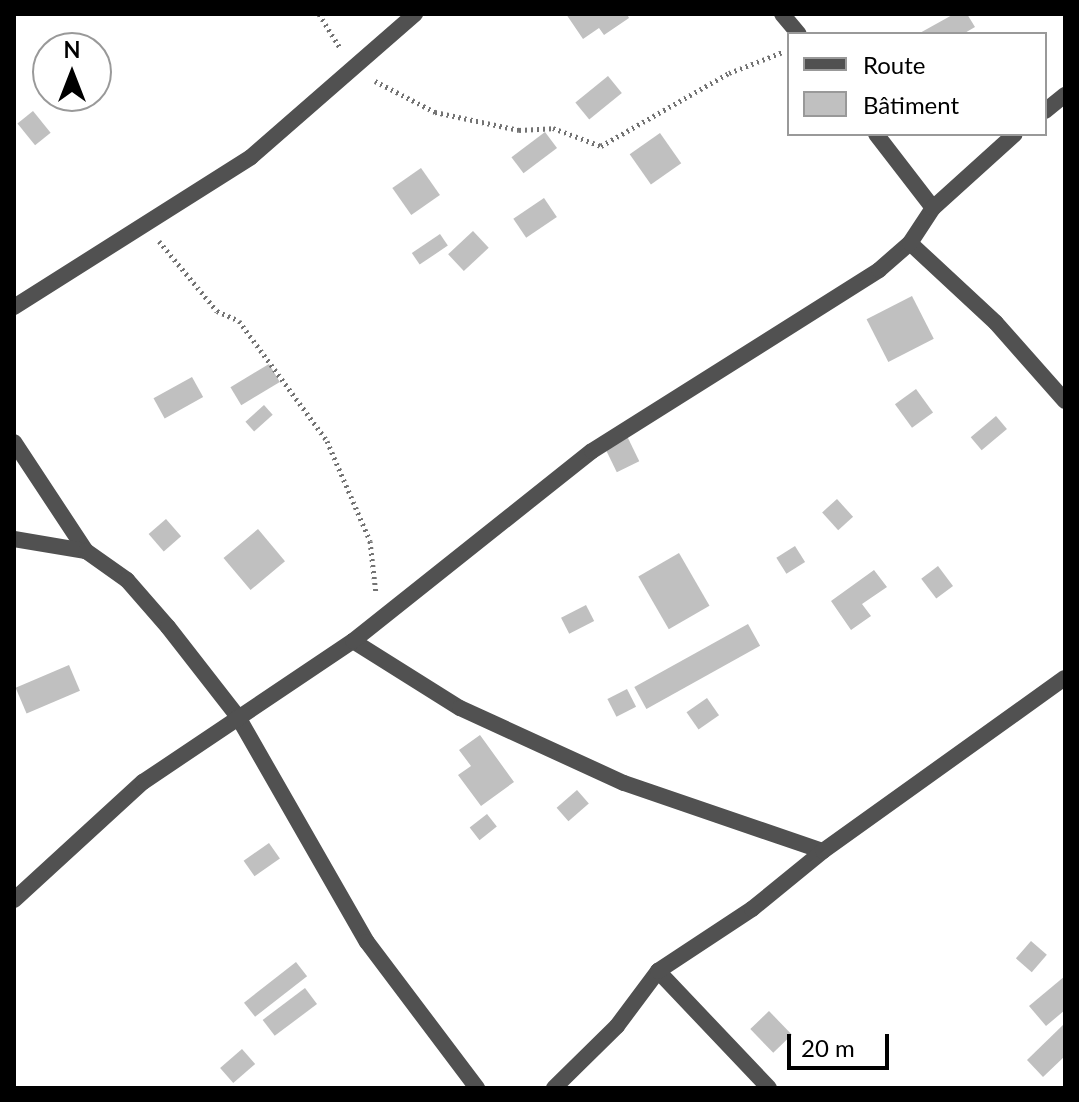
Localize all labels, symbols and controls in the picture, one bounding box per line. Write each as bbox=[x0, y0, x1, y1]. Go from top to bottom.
north arrow bbox=[32, 32, 112, 112]
legend bbox=[787, 32, 1047, 136]
text: N bbox=[64, 36, 80, 63]
text: Route bbox=[863, 50, 925, 79]
text: Bâtiment bbox=[863, 90, 959, 119]
scale bar bbox=[791, 1018, 893, 1068]
text: 20 m bbox=[801, 1033, 855, 1062]

